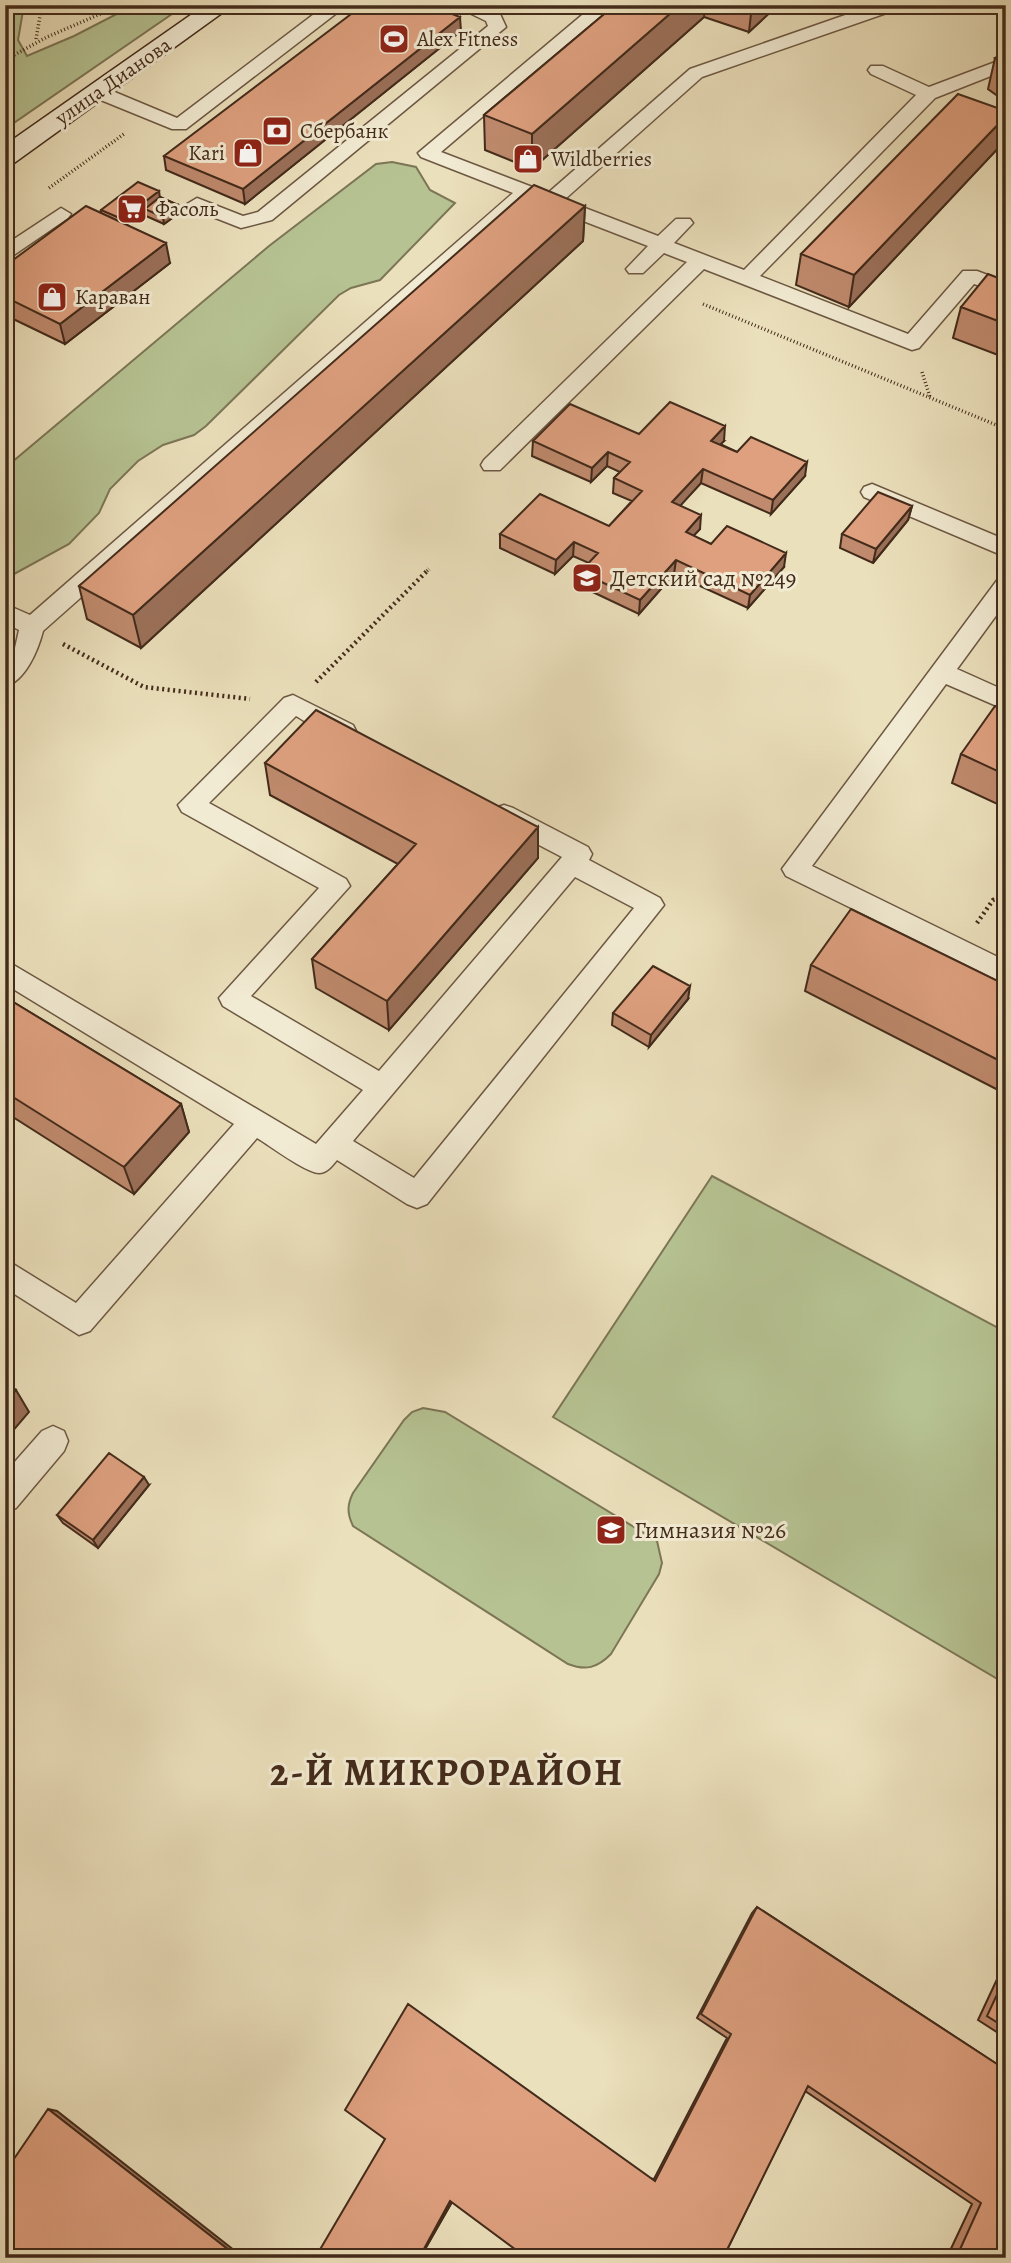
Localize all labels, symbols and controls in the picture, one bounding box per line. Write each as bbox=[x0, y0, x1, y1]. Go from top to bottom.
sports icon: Alex Fitness bbox=[377, 22, 411, 56]
place label: Alex Fitness bbox=[416, 25, 518, 53]
street label: улица Дианова bbox=[49, 30, 177, 132]
bank icon: Сбербанк bbox=[260, 114, 294, 148]
place label: Сбербанк bbox=[300, 117, 388, 145]
shop icon: Kari bbox=[231, 136, 265, 170]
place label: Kari bbox=[188, 139, 225, 167]
shop icon: Wildberries bbox=[511, 142, 545, 176]
place label: Wildberries bbox=[550, 145, 652, 173]
supermarket icon: Фасоль bbox=[115, 192, 149, 226]
place label: Фасоль bbox=[155, 195, 218, 223]
shop icon: Караван bbox=[35, 280, 69, 314]
place label: Караван bbox=[75, 283, 150, 311]
school or university icon: Детский сад №249 bbox=[570, 561, 604, 595]
place label: Детский сад №249 bbox=[610, 562, 796, 594]
school or university icon: Гимназия №26 bbox=[594, 1513, 628, 1547]
place label: Гимназия №26 bbox=[634, 1514, 786, 1546]
district label: 2-Й МИКРОРАЙОН bbox=[270, 1746, 624, 1798]

